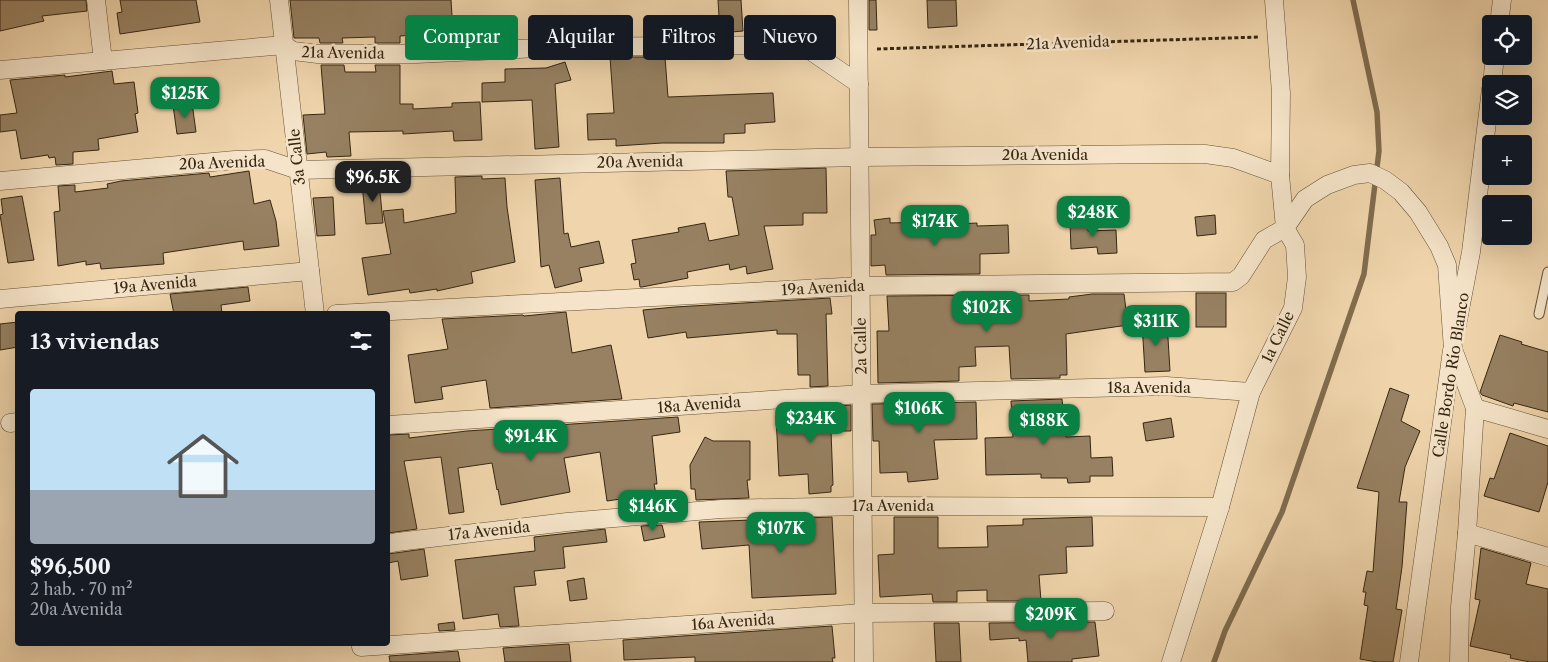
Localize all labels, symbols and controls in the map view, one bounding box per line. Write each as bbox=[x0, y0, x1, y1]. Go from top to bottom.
chip: Comprar bbox=[405, 15, 518, 60]
chip: Alquilar bbox=[528, 15, 633, 60]
chip: Filtros bbox=[643, 15, 734, 60]
chip: Nuevo bbox=[744, 15, 836, 60]
map controls bbox=[1482, 15, 1532, 245]
button: locate bbox=[1482, 15, 1532, 65]
street label: 21a Avenida bbox=[1026, 32, 1110, 53]
street label: 21a Avenida bbox=[301, 42, 385, 63]
button: layers bbox=[1482, 75, 1532, 125]
pin: $125K bbox=[150, 76, 220, 119]
text: $125K bbox=[161, 83, 209, 103]
street label: 3a Calle bbox=[284, 128, 309, 186]
button: + bbox=[1482, 135, 1532, 185]
street label: 20a Avenida bbox=[1002, 145, 1088, 164]
street label: 20a Avenida bbox=[178, 151, 266, 174]
street label: 20a Avenida bbox=[597, 151, 684, 172]
pin: $96.5K bbox=[332, 160, 414, 203]
text: $96.5K bbox=[346, 167, 400, 187]
button: − bbox=[1482, 195, 1532, 245]
pin: $248K bbox=[1058, 196, 1128, 238]
text: $248K bbox=[1068, 202, 1118, 222]
pin: $174K bbox=[900, 204, 970, 247]
text: $174K bbox=[912, 211, 958, 231]
street label: 19a Avenida bbox=[113, 271, 197, 298]
street label: 19a Avenida bbox=[781, 276, 865, 299]
pin: $102K bbox=[952, 290, 1022, 333]
street label: Calle Bordo Río Blanco bbox=[1428, 291, 1473, 459]
text: $102K bbox=[963, 297, 1011, 317]
pin: $311K bbox=[1121, 304, 1191, 347]
street label: 1a Calle bbox=[1257, 308, 1298, 366]
text: $311K bbox=[1133, 311, 1179, 331]
street label: 2a Calle bbox=[851, 317, 870, 375]
icon: filters bbox=[347, 327, 375, 355]
text: 13 viviendas bbox=[30, 329, 159, 354]
street label: 18a Avenida bbox=[1107, 378, 1191, 397]
street label: 18a Avenida bbox=[657, 392, 741, 417]
pin: $106K bbox=[884, 392, 954, 434]
text: $106K bbox=[895, 398, 943, 418]
pin: $234K bbox=[776, 402, 846, 444]
pin: $188K bbox=[1009, 404, 1079, 446]
text: $234K bbox=[786, 408, 836, 428]
text: $188K bbox=[1020, 410, 1068, 430]
pin: $91.4K bbox=[490, 420, 572, 462]
icon: home bbox=[158, 421, 248, 511]
text: $91.4K bbox=[505, 426, 557, 446]
pin: $146K bbox=[618, 490, 688, 532]
text: $146K bbox=[629, 496, 677, 516]
street label: 17a Avenida bbox=[852, 496, 934, 515]
pin: $107K bbox=[746, 512, 816, 554]
street label: 17a Avenida bbox=[447, 517, 531, 544]
text: $107K bbox=[757, 518, 805, 538]
text: $96,500 bbox=[30, 554, 111, 579]
text: 2 hab. · 70 m² bbox=[30, 579, 133, 599]
pin: $209K bbox=[1016, 598, 1086, 640]
text: 20a Avenida bbox=[30, 599, 122, 619]
text: $209K bbox=[1026, 604, 1076, 624]
street label: 16a Avenida bbox=[691, 609, 775, 634]

